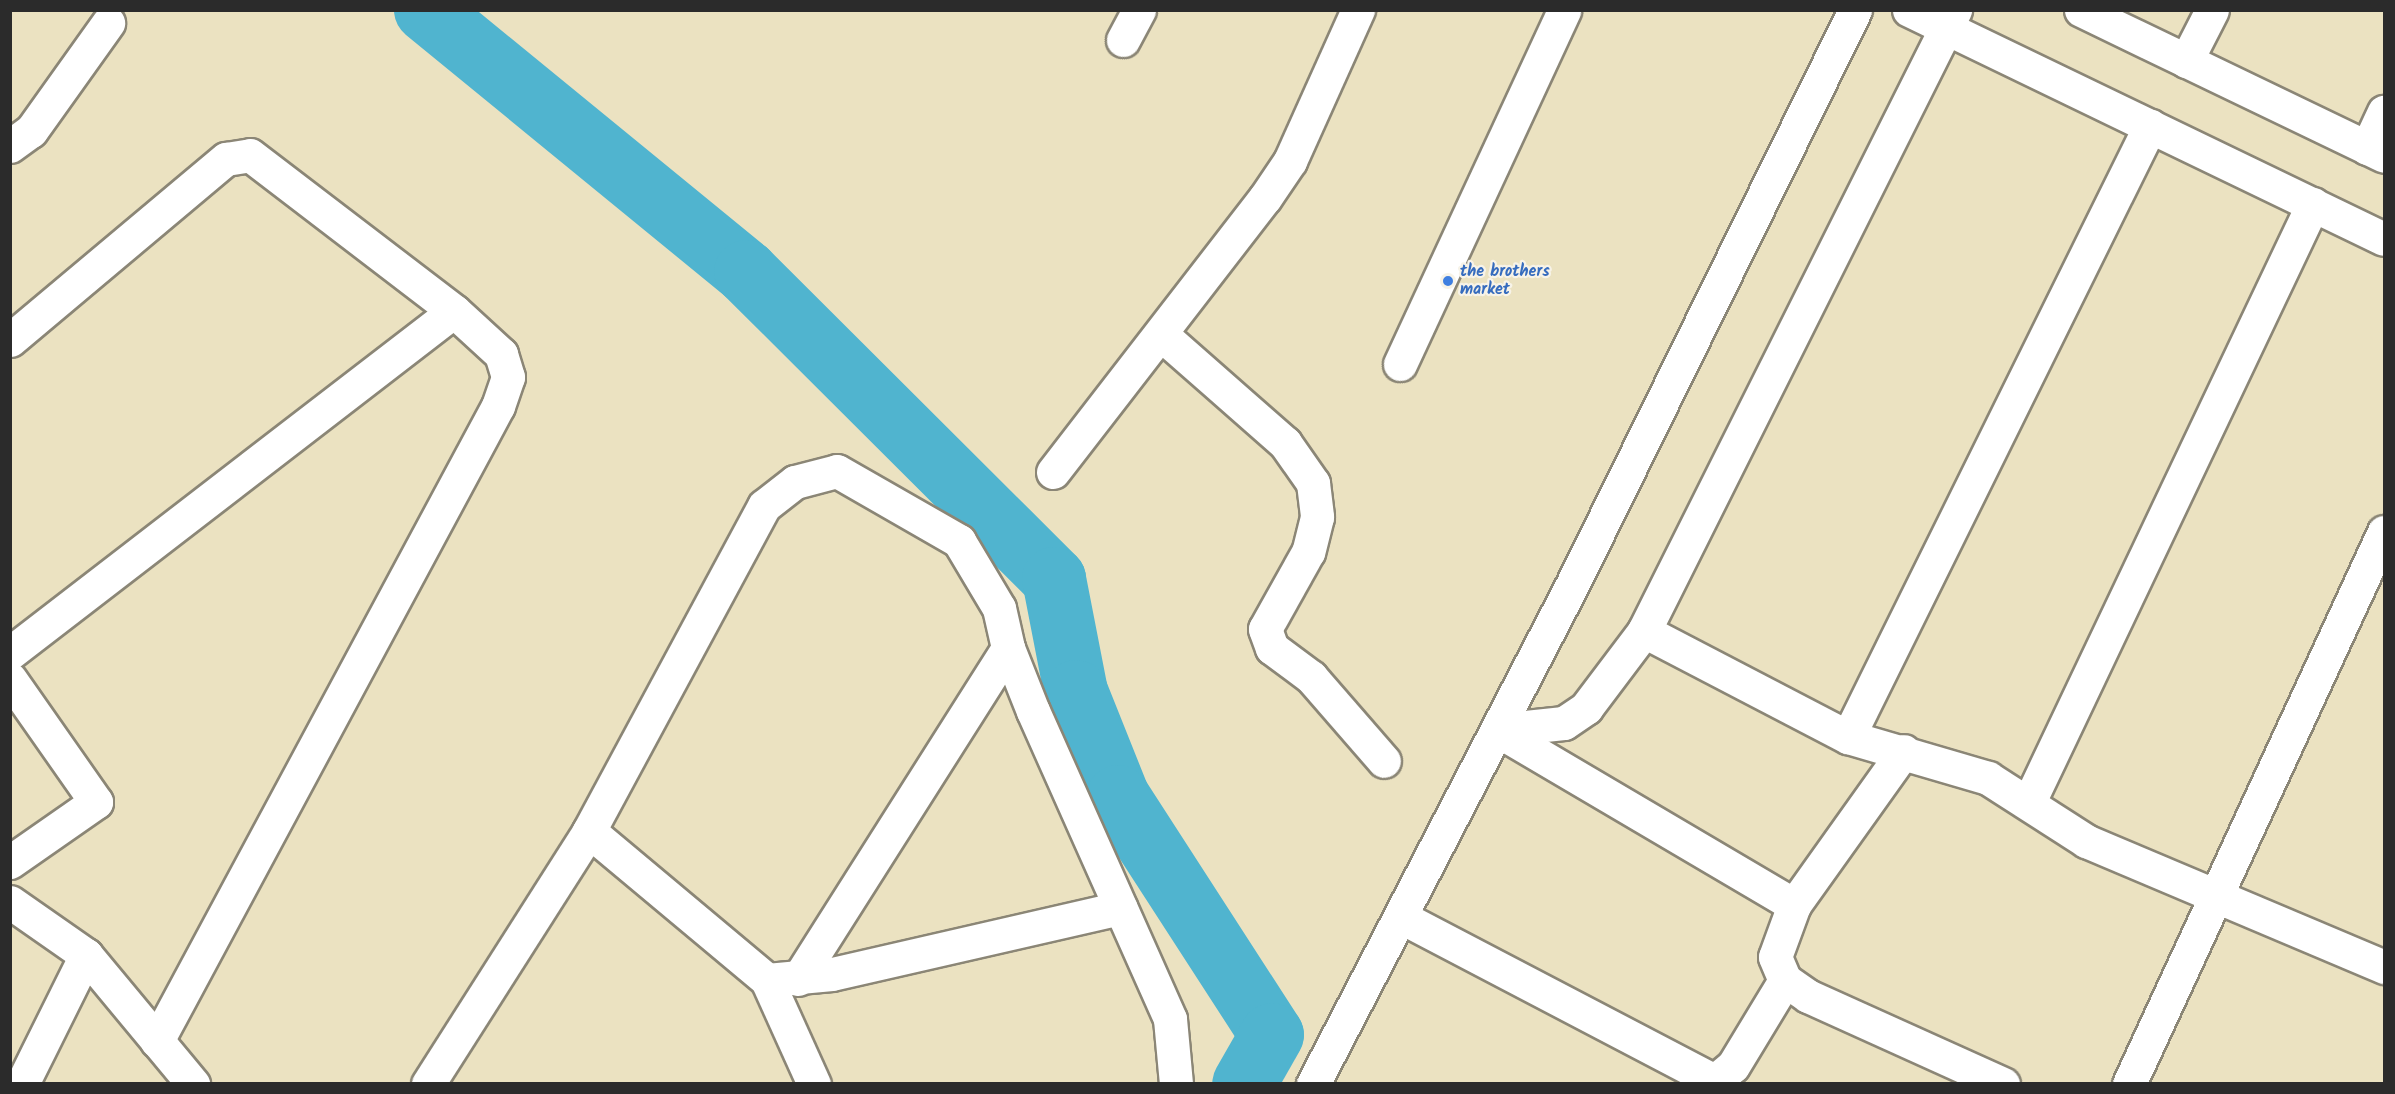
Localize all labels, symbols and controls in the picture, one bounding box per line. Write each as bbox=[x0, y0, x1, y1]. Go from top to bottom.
place label: the brothers market bbox=[1460, 262, 1550, 300]
marker: the brothers market bbox=[1441, 274, 1455, 288]

